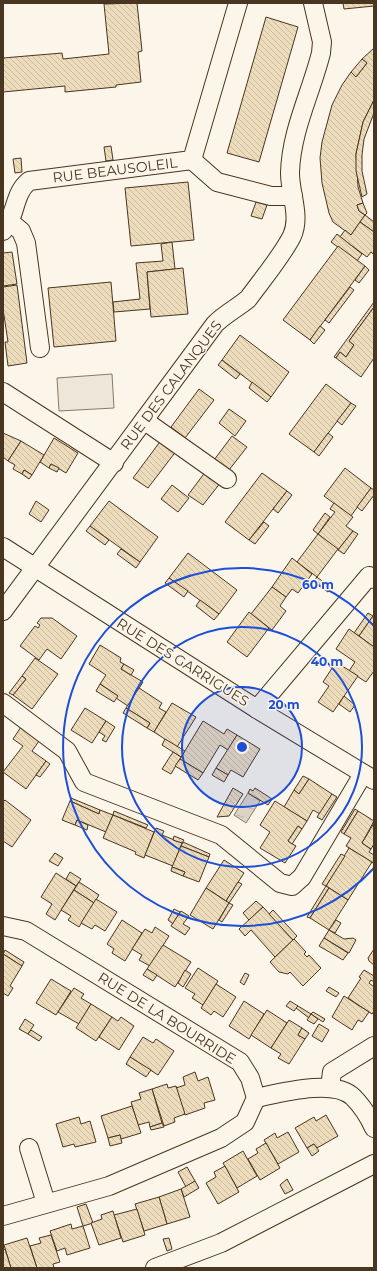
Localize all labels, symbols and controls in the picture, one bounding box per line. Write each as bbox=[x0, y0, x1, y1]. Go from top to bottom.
street label: RUE BEAUSOLEIL bbox=[52, 153, 179, 187]
street label: RUE DES CALANQUES bbox=[116, 317, 226, 453]
text: 60 m bbox=[302, 577, 334, 592]
street label: RUE DES GARRIGUES bbox=[113, 614, 253, 710]
text: 40 m bbox=[311, 654, 343, 669]
text: 20 m bbox=[268, 697, 300, 712]
centre of rings bbox=[235, 740, 249, 754]
street label: RUE DE LA BOURRIDE bbox=[95, 968, 239, 1068]

